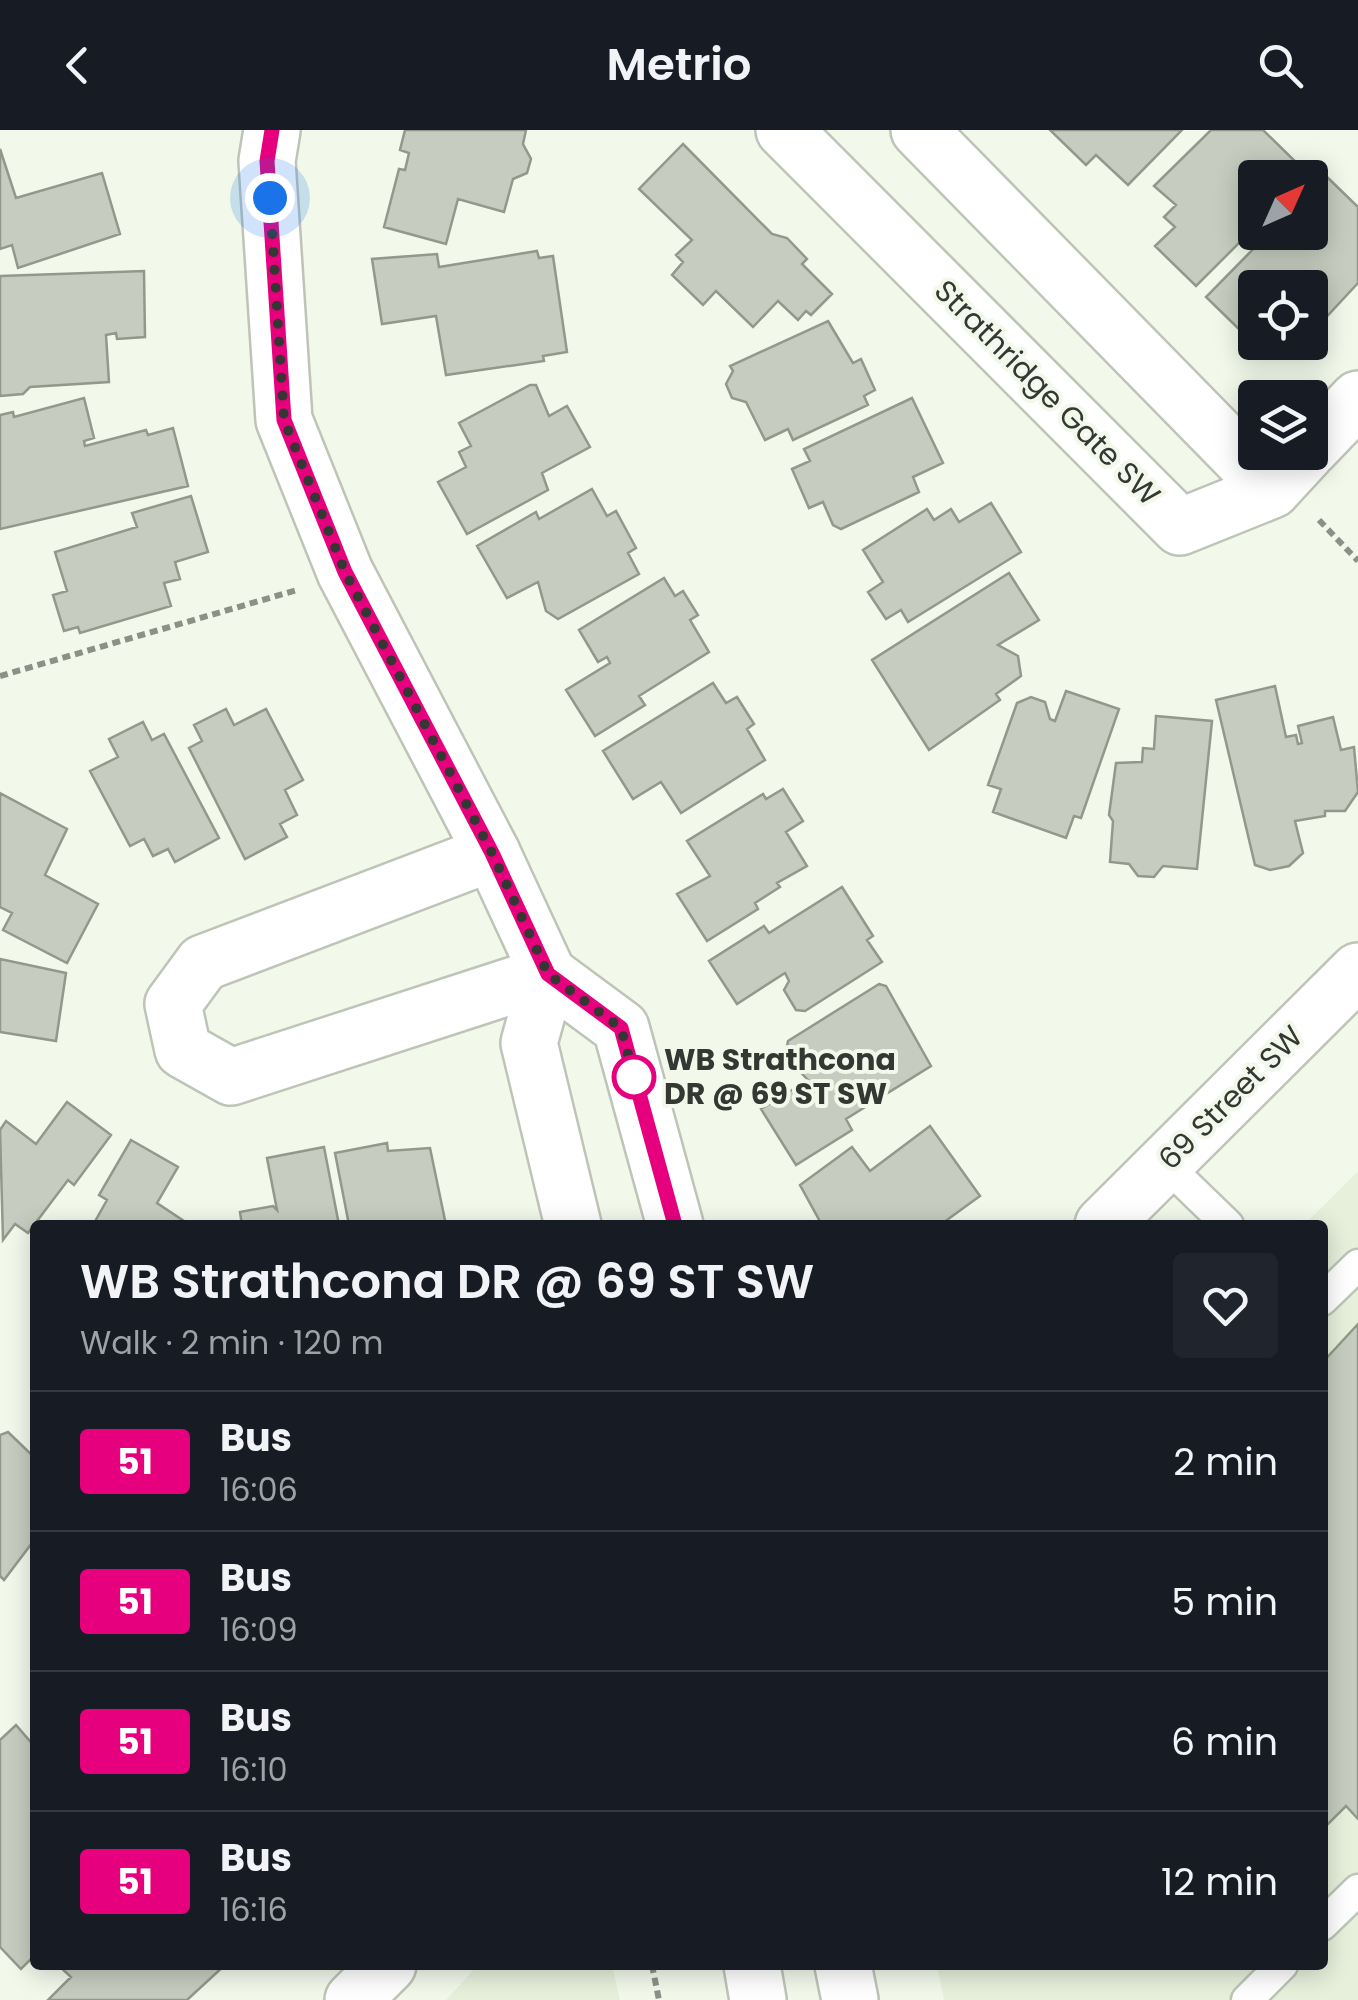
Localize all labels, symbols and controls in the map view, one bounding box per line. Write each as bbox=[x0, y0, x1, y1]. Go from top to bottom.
text: Metrio bbox=[606, 33, 752, 96]
icon: back bbox=[50, 38, 105, 93]
icon: search bbox=[1253, 38, 1308, 93]
north arrow bbox=[1238, 160, 1328, 250]
map controls bbox=[1238, 160, 1328, 470]
your location bbox=[245, 173, 295, 223]
street label: Strathridge Gate SW bbox=[925, 270, 1170, 515]
button: locate bbox=[1238, 270, 1328, 360]
button: layers bbox=[1238, 380, 1328, 470]
street label: 69 Street SW bbox=[1149, 1016, 1313, 1180]
place label: WB Strathcona DR @ 69 ST SW bbox=[664, 1038, 896, 1115]
marker: WB Strathcona DR @ 69 ST SW bbox=[613, 1056, 655, 1098]
text: WB Strathcona DR @ 69 ST SW bbox=[80, 1248, 814, 1315]
button: heart bbox=[1173, 1253, 1278, 1358]
text: Walk · 2 min · 120 m bbox=[80, 1320, 383, 1365]
text: Bus bbox=[220, 1411, 292, 1464]
text: 2 min bbox=[1173, 1435, 1278, 1488]
text: 51 bbox=[117, 1437, 153, 1486]
text: 16:06 bbox=[220, 1467, 298, 1512]
text: Bus bbox=[220, 1551, 292, 1604]
text: 5 min bbox=[1171, 1575, 1278, 1628]
text: 51 bbox=[117, 1577, 153, 1626]
text: 16:09 bbox=[220, 1607, 298, 1652]
text: Bus bbox=[220, 1691, 292, 1744]
text: 6 min bbox=[1171, 1715, 1278, 1768]
text: 51 bbox=[117, 1717, 153, 1766]
text: 16:10 bbox=[220, 1747, 288, 1792]
text: Bus bbox=[220, 1831, 292, 1884]
text: 12 min bbox=[1161, 1855, 1278, 1908]
text: 51 bbox=[117, 1857, 153, 1906]
text: 16:16 bbox=[220, 1887, 288, 1932]

